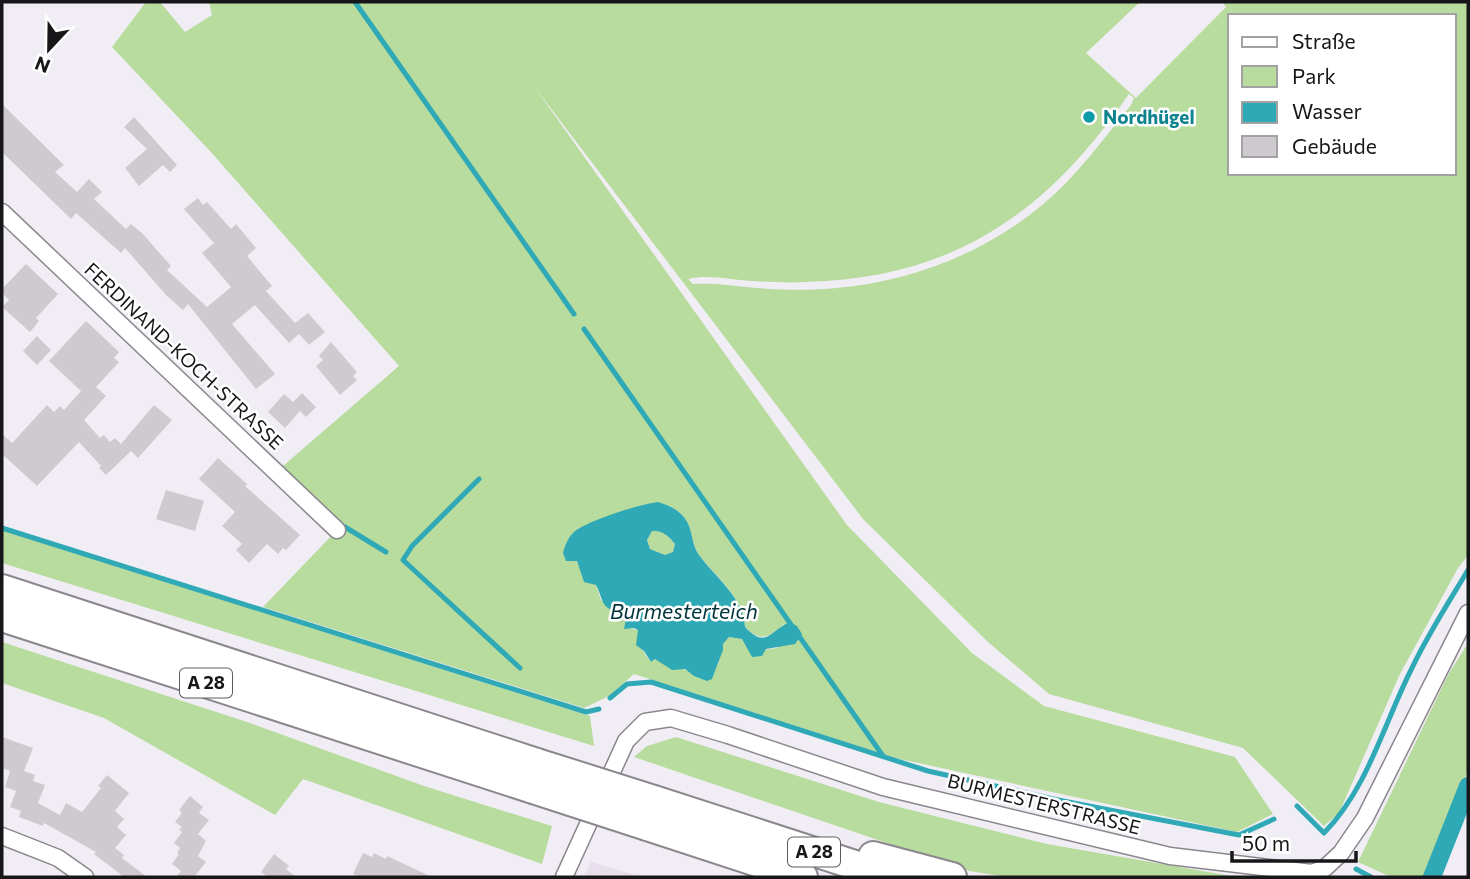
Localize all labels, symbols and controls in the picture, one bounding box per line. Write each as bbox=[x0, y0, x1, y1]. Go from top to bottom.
north arrow bbox=[14, 14, 84, 84]
legend bbox=[1228, 14, 1456, 175]
text: Straße bbox=[1292, 28, 1356, 53]
text: N bbox=[32, 52, 53, 79]
text: Park bbox=[1292, 63, 1336, 88]
text: Wasser bbox=[1292, 98, 1362, 123]
place label: Nordhügel bbox=[1103, 105, 1195, 128]
marker: Nordhügel bbox=[1081, 109, 1097, 125]
text: Gebäude bbox=[1292, 133, 1377, 158]
street label: FERDINAND-KOCH-STRASSE bbox=[80, 257, 288, 454]
water label: Burmesterteich bbox=[610, 598, 758, 623]
road number: A 28 bbox=[180, 668, 232, 698]
street label: BURMESTERSTRASSE bbox=[945, 768, 1143, 839]
scale bar bbox=[1232, 820, 1356, 864]
text: 50 m bbox=[1242, 830, 1290, 855]
road number: A 28 bbox=[788, 838, 840, 866]

